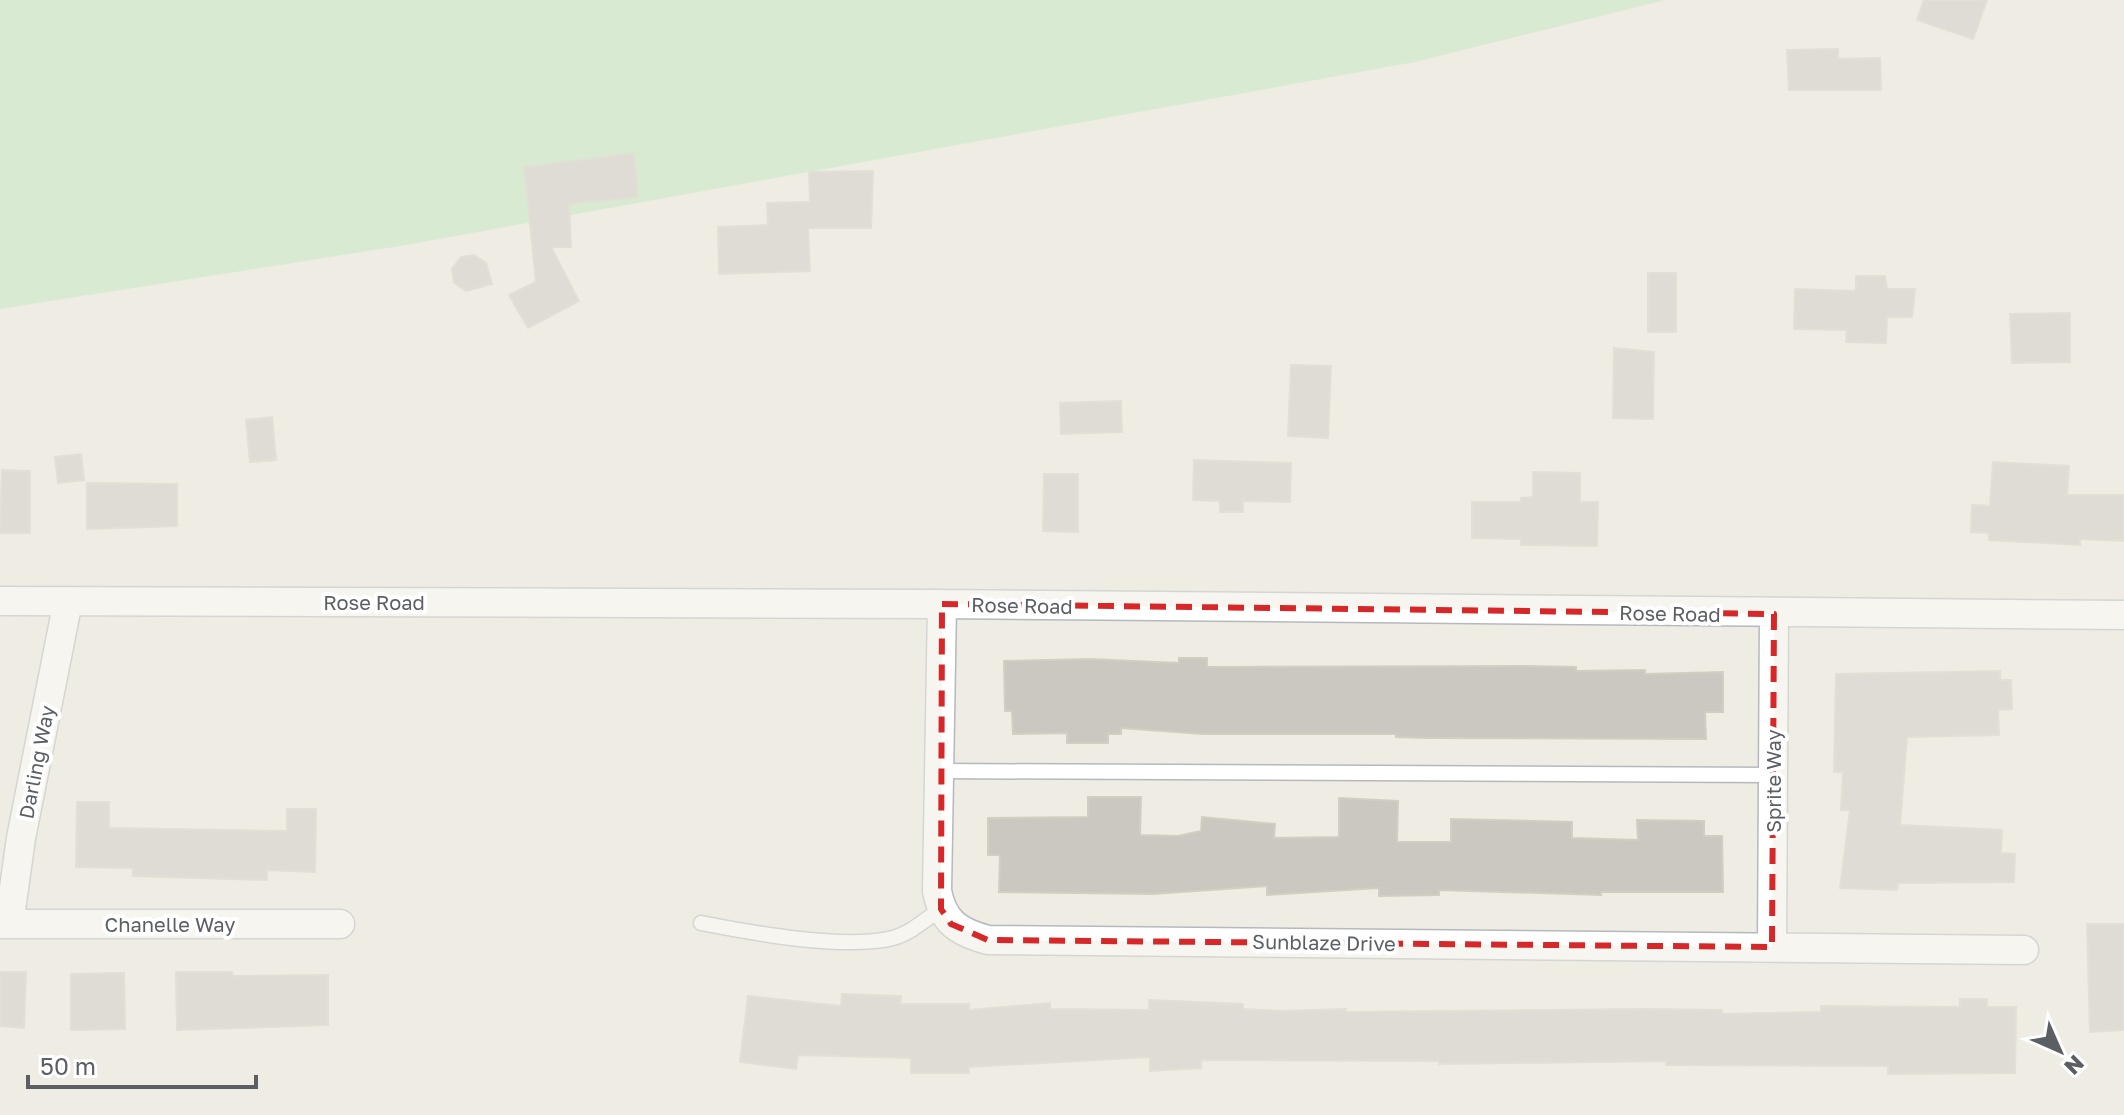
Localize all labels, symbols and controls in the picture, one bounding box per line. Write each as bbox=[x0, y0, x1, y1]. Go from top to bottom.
street label: Rose Road bbox=[323, 590, 425, 614]
street label: Rose Road bbox=[971, 592, 1073, 618]
street label: Rose Road bbox=[1619, 600, 1721, 626]
street label: Darling Way bbox=[13, 703, 59, 821]
street label: Sprite Way bbox=[1761, 729, 1785, 833]
street label: Chanelle Way bbox=[105, 912, 235, 936]
street label: Sunblaze Drive bbox=[1252, 929, 1396, 955]
north arrow bbox=[2020, 1011, 2100, 1091]
scale bar bbox=[28, 1039, 256, 1089]
text: N bbox=[2059, 1050, 2090, 1081]
text: 50 m bbox=[40, 1051, 96, 1080]

